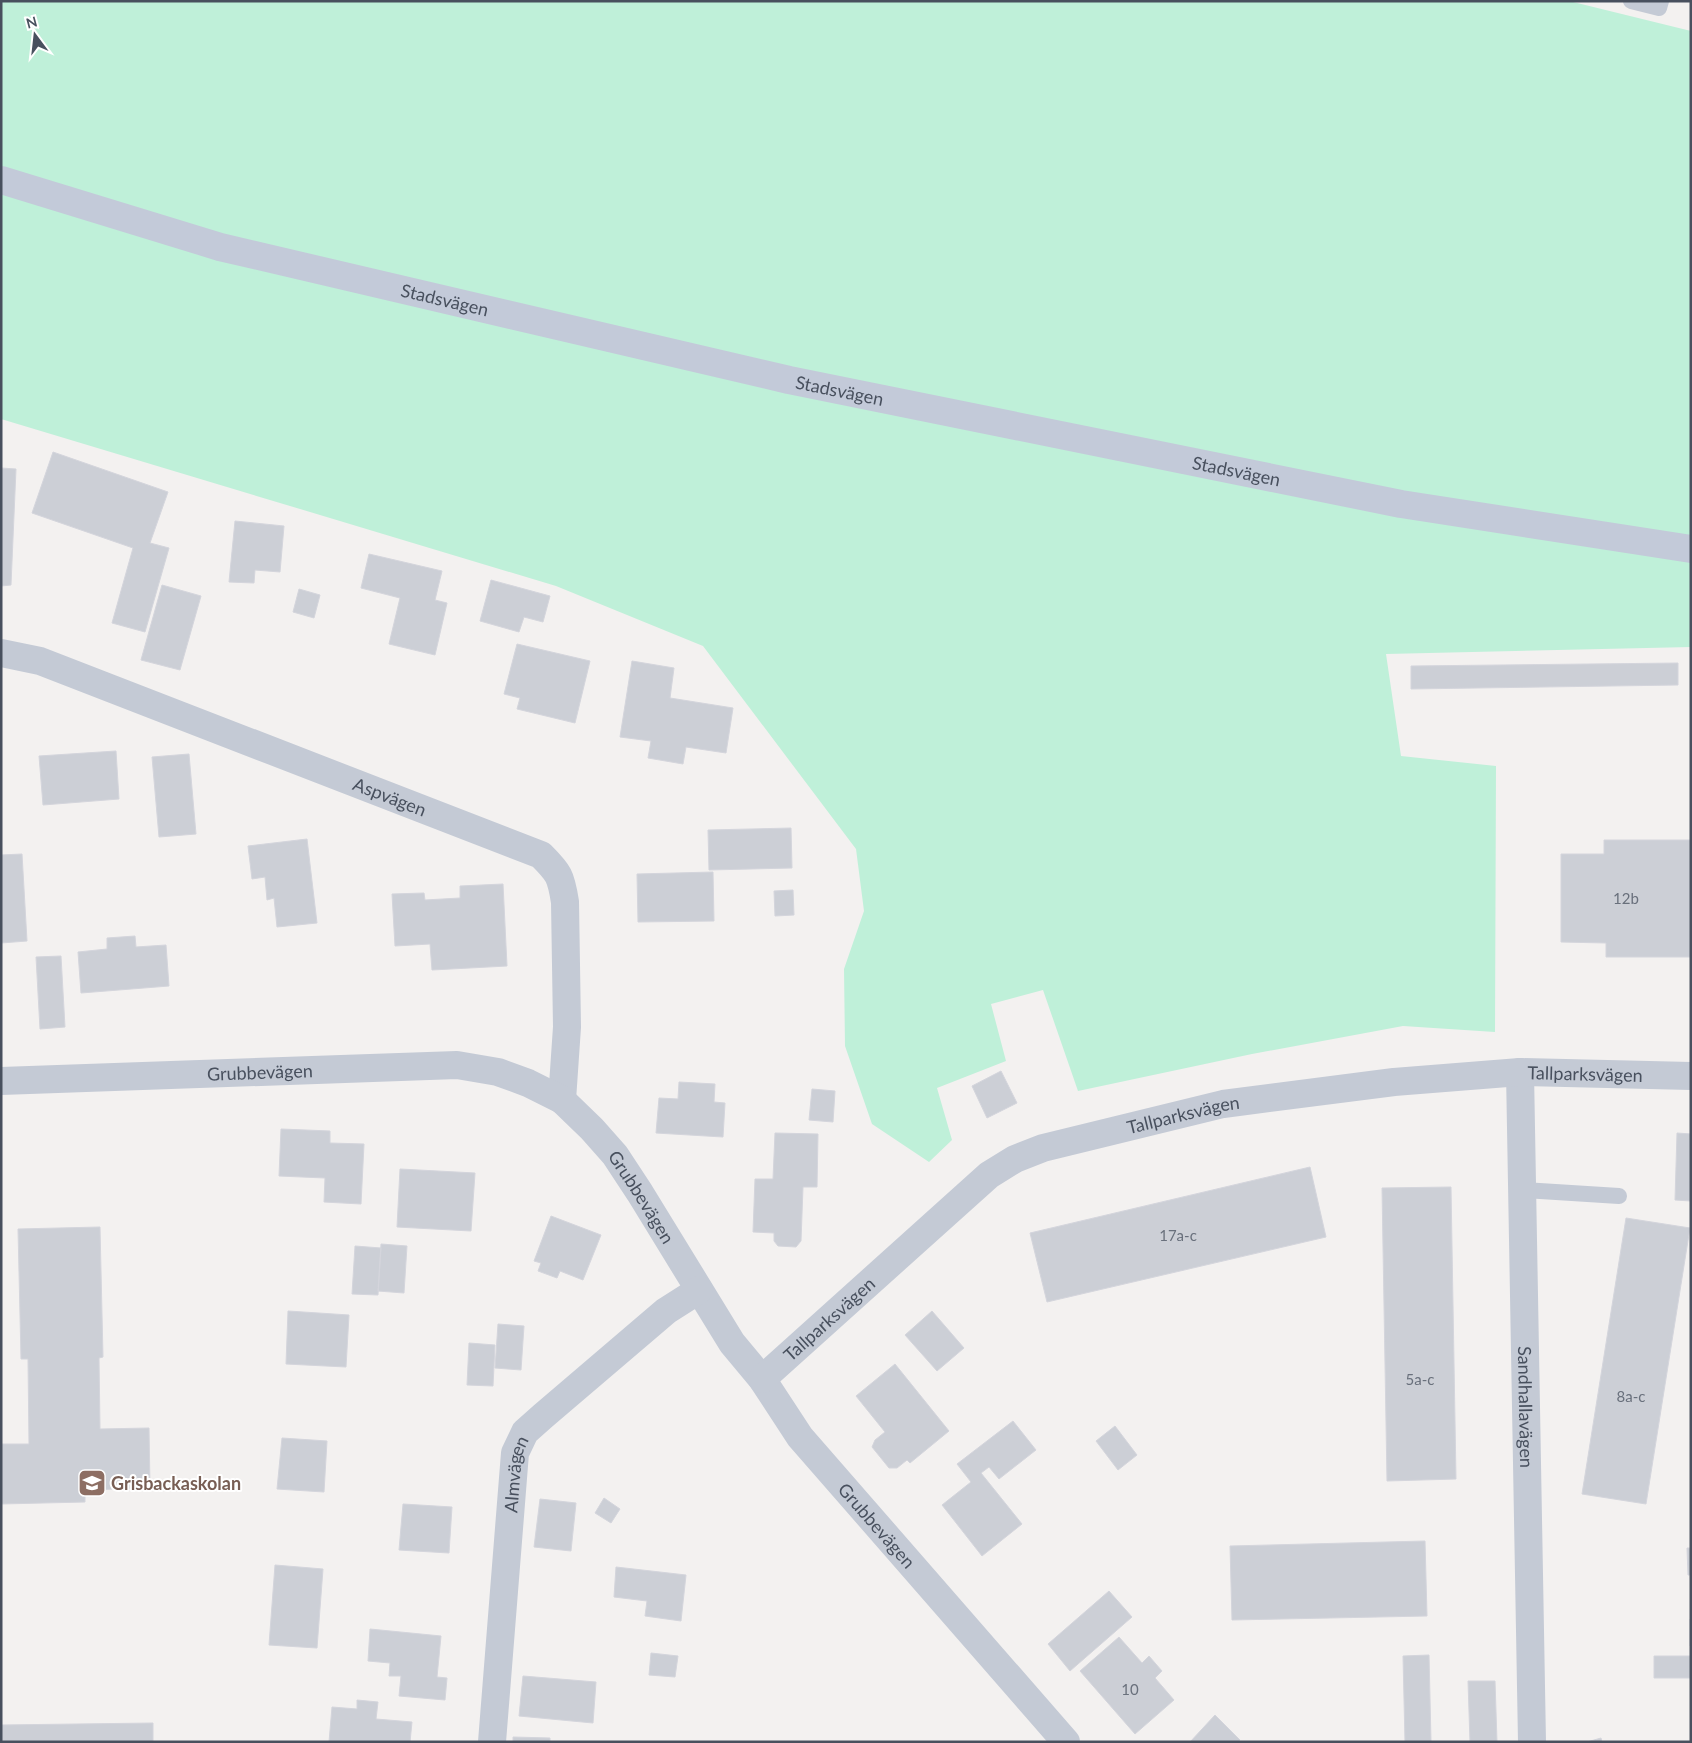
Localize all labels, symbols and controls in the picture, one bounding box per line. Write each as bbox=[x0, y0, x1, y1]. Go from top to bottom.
north arrow bbox=[10, 10, 60, 60]
text: N bbox=[24, 12, 39, 32]
street label: Stadsvägen bbox=[399, 279, 491, 320]
street label: Stadsvägen bbox=[794, 371, 886, 410]
street label: Stadsvägen bbox=[1191, 451, 1283, 490]
street label: Aspvägen bbox=[350, 772, 430, 821]
house number: 12b bbox=[1613, 889, 1639, 907]
street label: Grubbevägen bbox=[207, 1059, 313, 1085]
street label: Tallparksvägen bbox=[1527, 1061, 1643, 1086]
street label: Tallparksvägen bbox=[1124, 1091, 1241, 1138]
street label: Grubbevägen bbox=[604, 1146, 679, 1248]
house number: 17a-c bbox=[1159, 1226, 1197, 1244]
street label: Tallparksvägen bbox=[779, 1272, 879, 1366]
street label: Sandhallavägen bbox=[1514, 1346, 1538, 1468]
house number: 5a-c bbox=[1406, 1370, 1434, 1388]
house number: 8a-c bbox=[1617, 1387, 1645, 1405]
street label: Almvägen bbox=[499, 1432, 533, 1514]
school or university icon: Grisbackaskolan bbox=[77, 1468, 107, 1498]
place label: Grisbackaskolan bbox=[111, 1472, 241, 1494]
street label: Grubbevägen bbox=[834, 1478, 920, 1572]
house number: 10 bbox=[1121, 1680, 1139, 1698]

